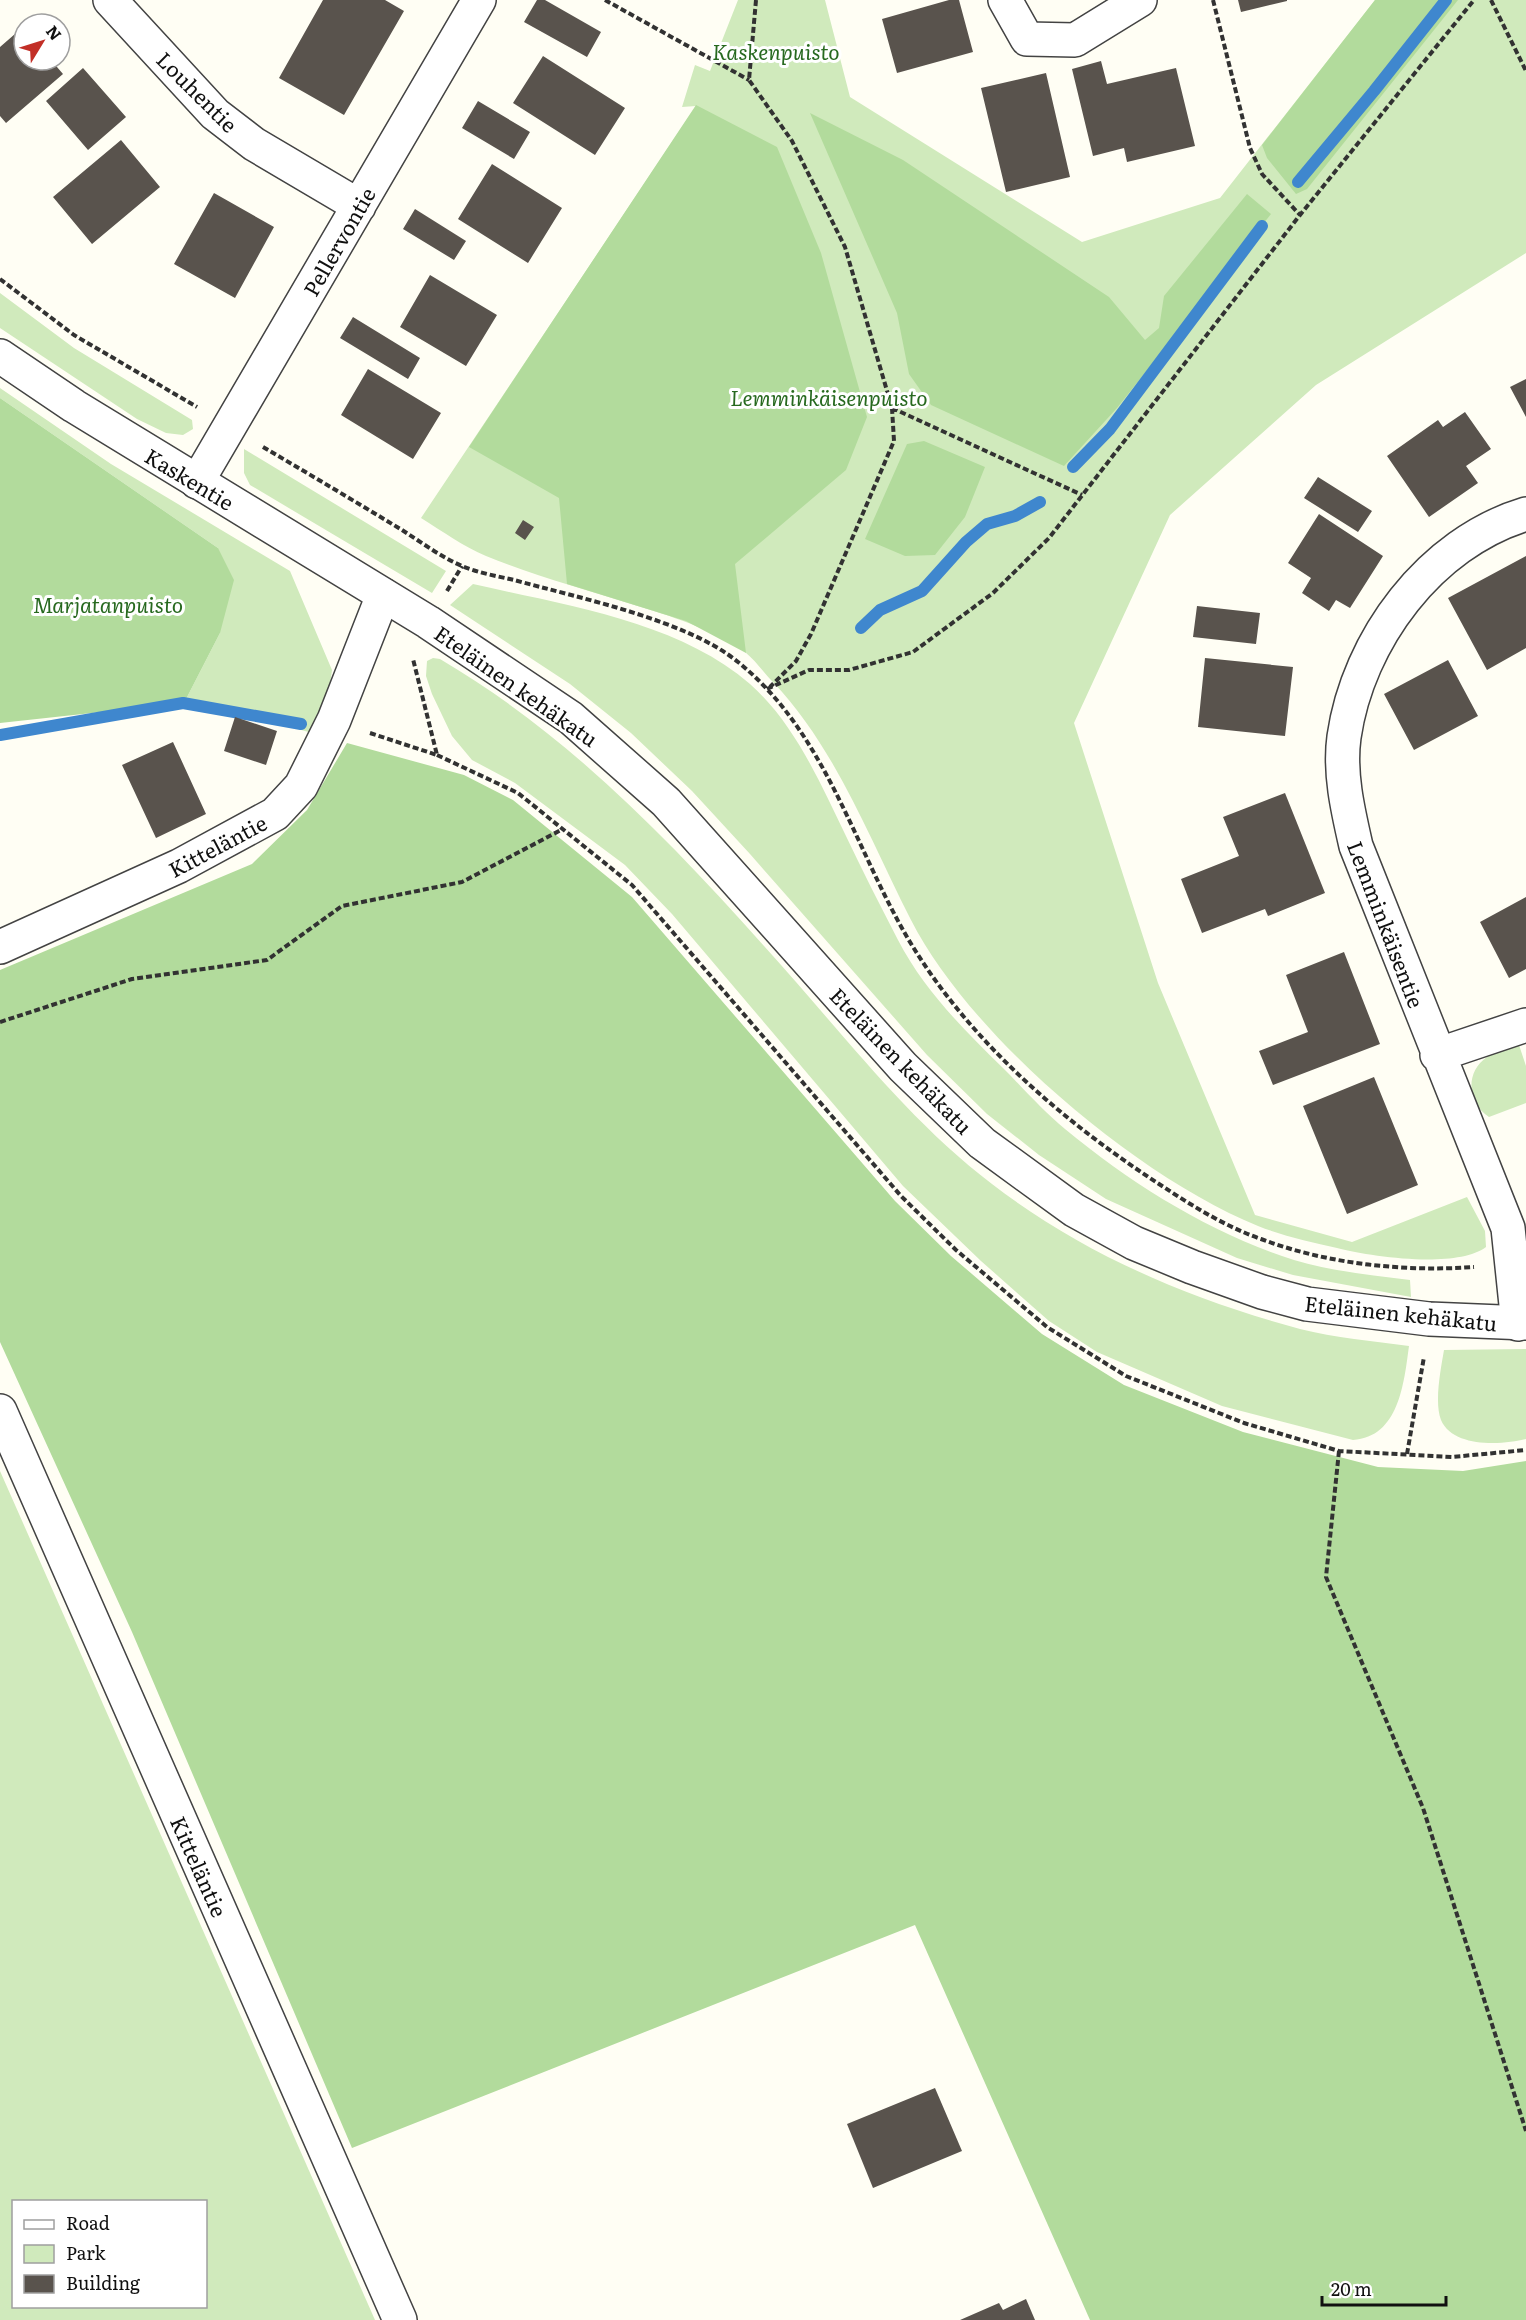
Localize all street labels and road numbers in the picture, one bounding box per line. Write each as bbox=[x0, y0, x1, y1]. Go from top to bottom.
street label: Louhentie bbox=[151, 44, 245, 138]
street label: Pellervontie bbox=[294, 181, 382, 301]
street label: Kaskentie bbox=[140, 439, 241, 517]
street label: Eteläinen kehäkatu bbox=[429, 617, 605, 753]
street label: Kitteläntie bbox=[162, 806, 272, 884]
street label: Lemminkäisentie bbox=[1341, 836, 1433, 1012]
street label: Eteläinen kehäkatu bbox=[824, 980, 980, 1140]
street label: Eteläinen kehäkatu bbox=[1303, 1286, 1499, 1338]
street label: Kitteläntie bbox=[164, 1811, 236, 1921]

